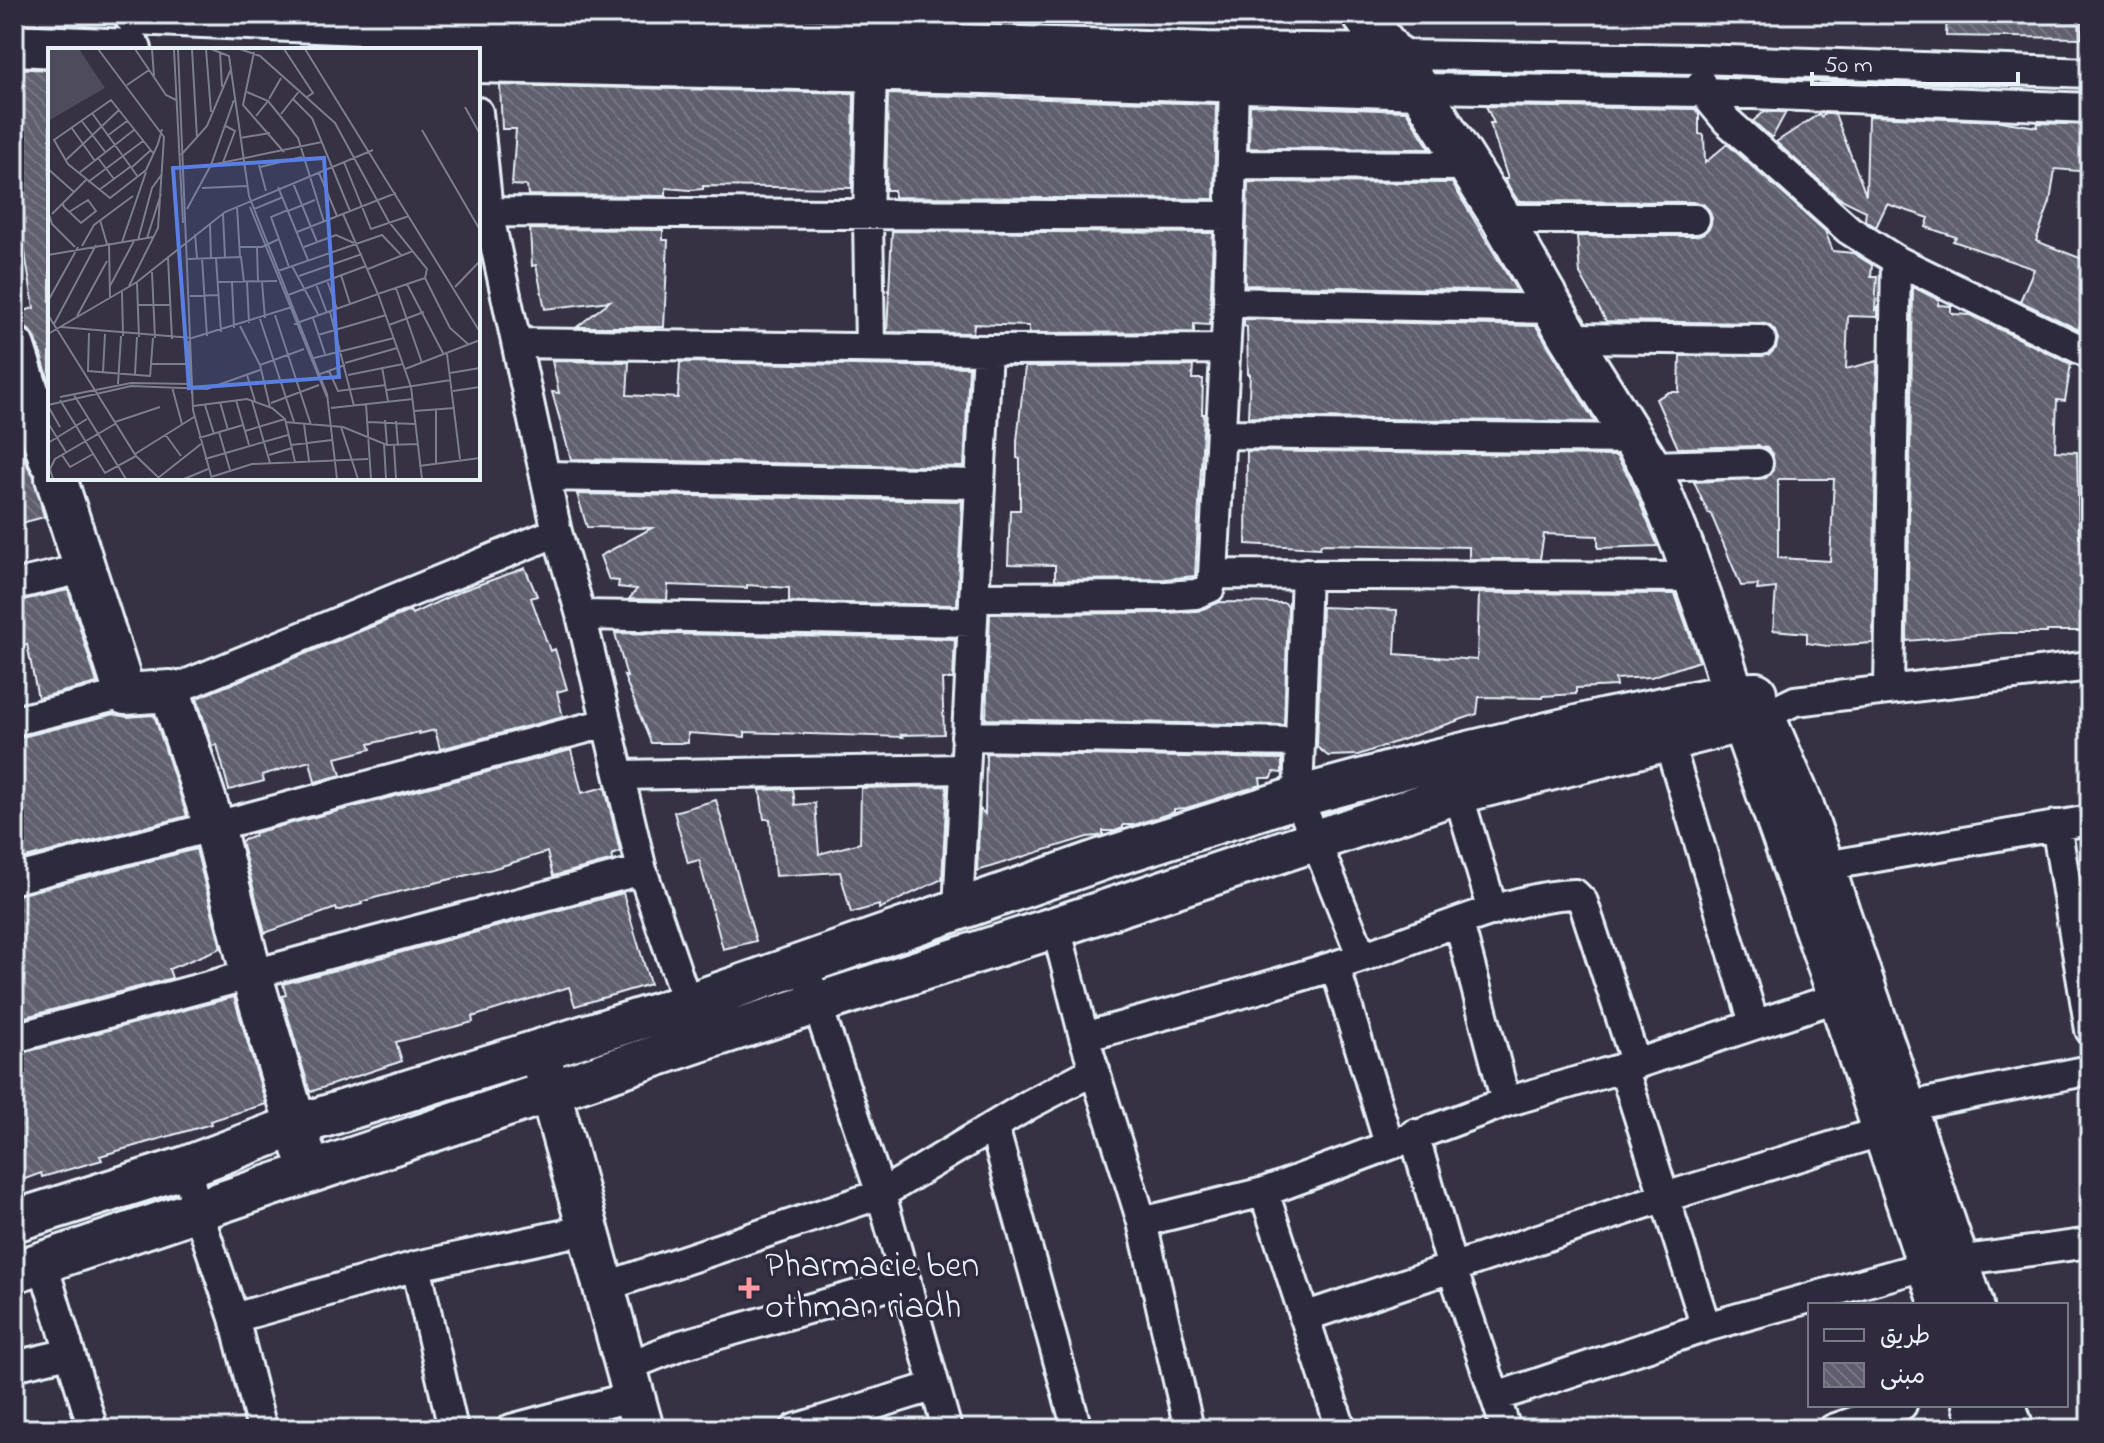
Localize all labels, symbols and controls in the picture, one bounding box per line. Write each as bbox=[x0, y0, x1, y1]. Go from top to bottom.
scale bar bbox=[1812, 36, 2018, 86]
inset map bbox=[48, 48, 480, 480]
text: 50 m bbox=[1824, 49, 1873, 84]
place label: Pharmacie ben othman riadh bbox=[765, 1241, 979, 1335]
marker: Pharmacie ben othman riadh bbox=[740, 1279, 758, 1297]
legend bbox=[1808, 1303, 2068, 1407]
text: طريق bbox=[1880, 1320, 1930, 1355]
text: مبنى bbox=[1880, 1360, 1925, 1395]

